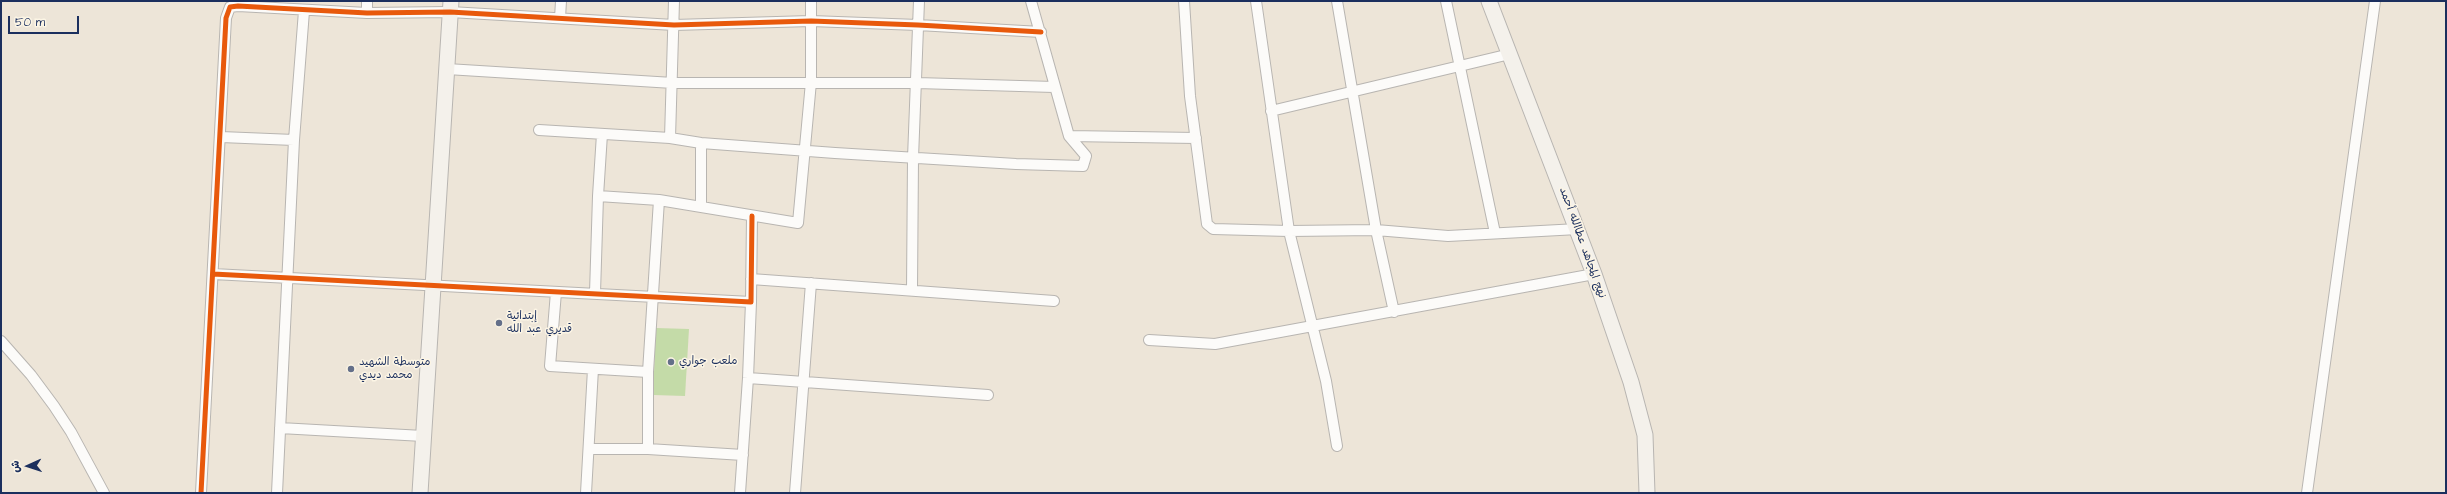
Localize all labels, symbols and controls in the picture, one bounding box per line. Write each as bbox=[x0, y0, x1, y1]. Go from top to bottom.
scale bar bbox=[10, 8, 81, 34]
text: 50 m bbox=[15, 14, 45, 31]
street label: نهج المجاهد عطاالله أحمد bbox=[1556, 186, 1608, 300]
place label: إبتدائية قديري عبد الله bbox=[507, 310, 572, 336]
marker: إبتدائية قديري عبد الله bbox=[494, 318, 504, 328]
place label: ملعب جواري bbox=[679, 355, 737, 369]
place label: متوسطة الشهيد محمد ديدي bbox=[359, 356, 430, 382]
marker: ملعب جواري bbox=[666, 357, 676, 367]
marker: متوسطة الشهيد محمد ديدي bbox=[346, 364, 356, 374]
north arrow bbox=[8, 446, 48, 486]
text: ش bbox=[8, 460, 23, 473]

